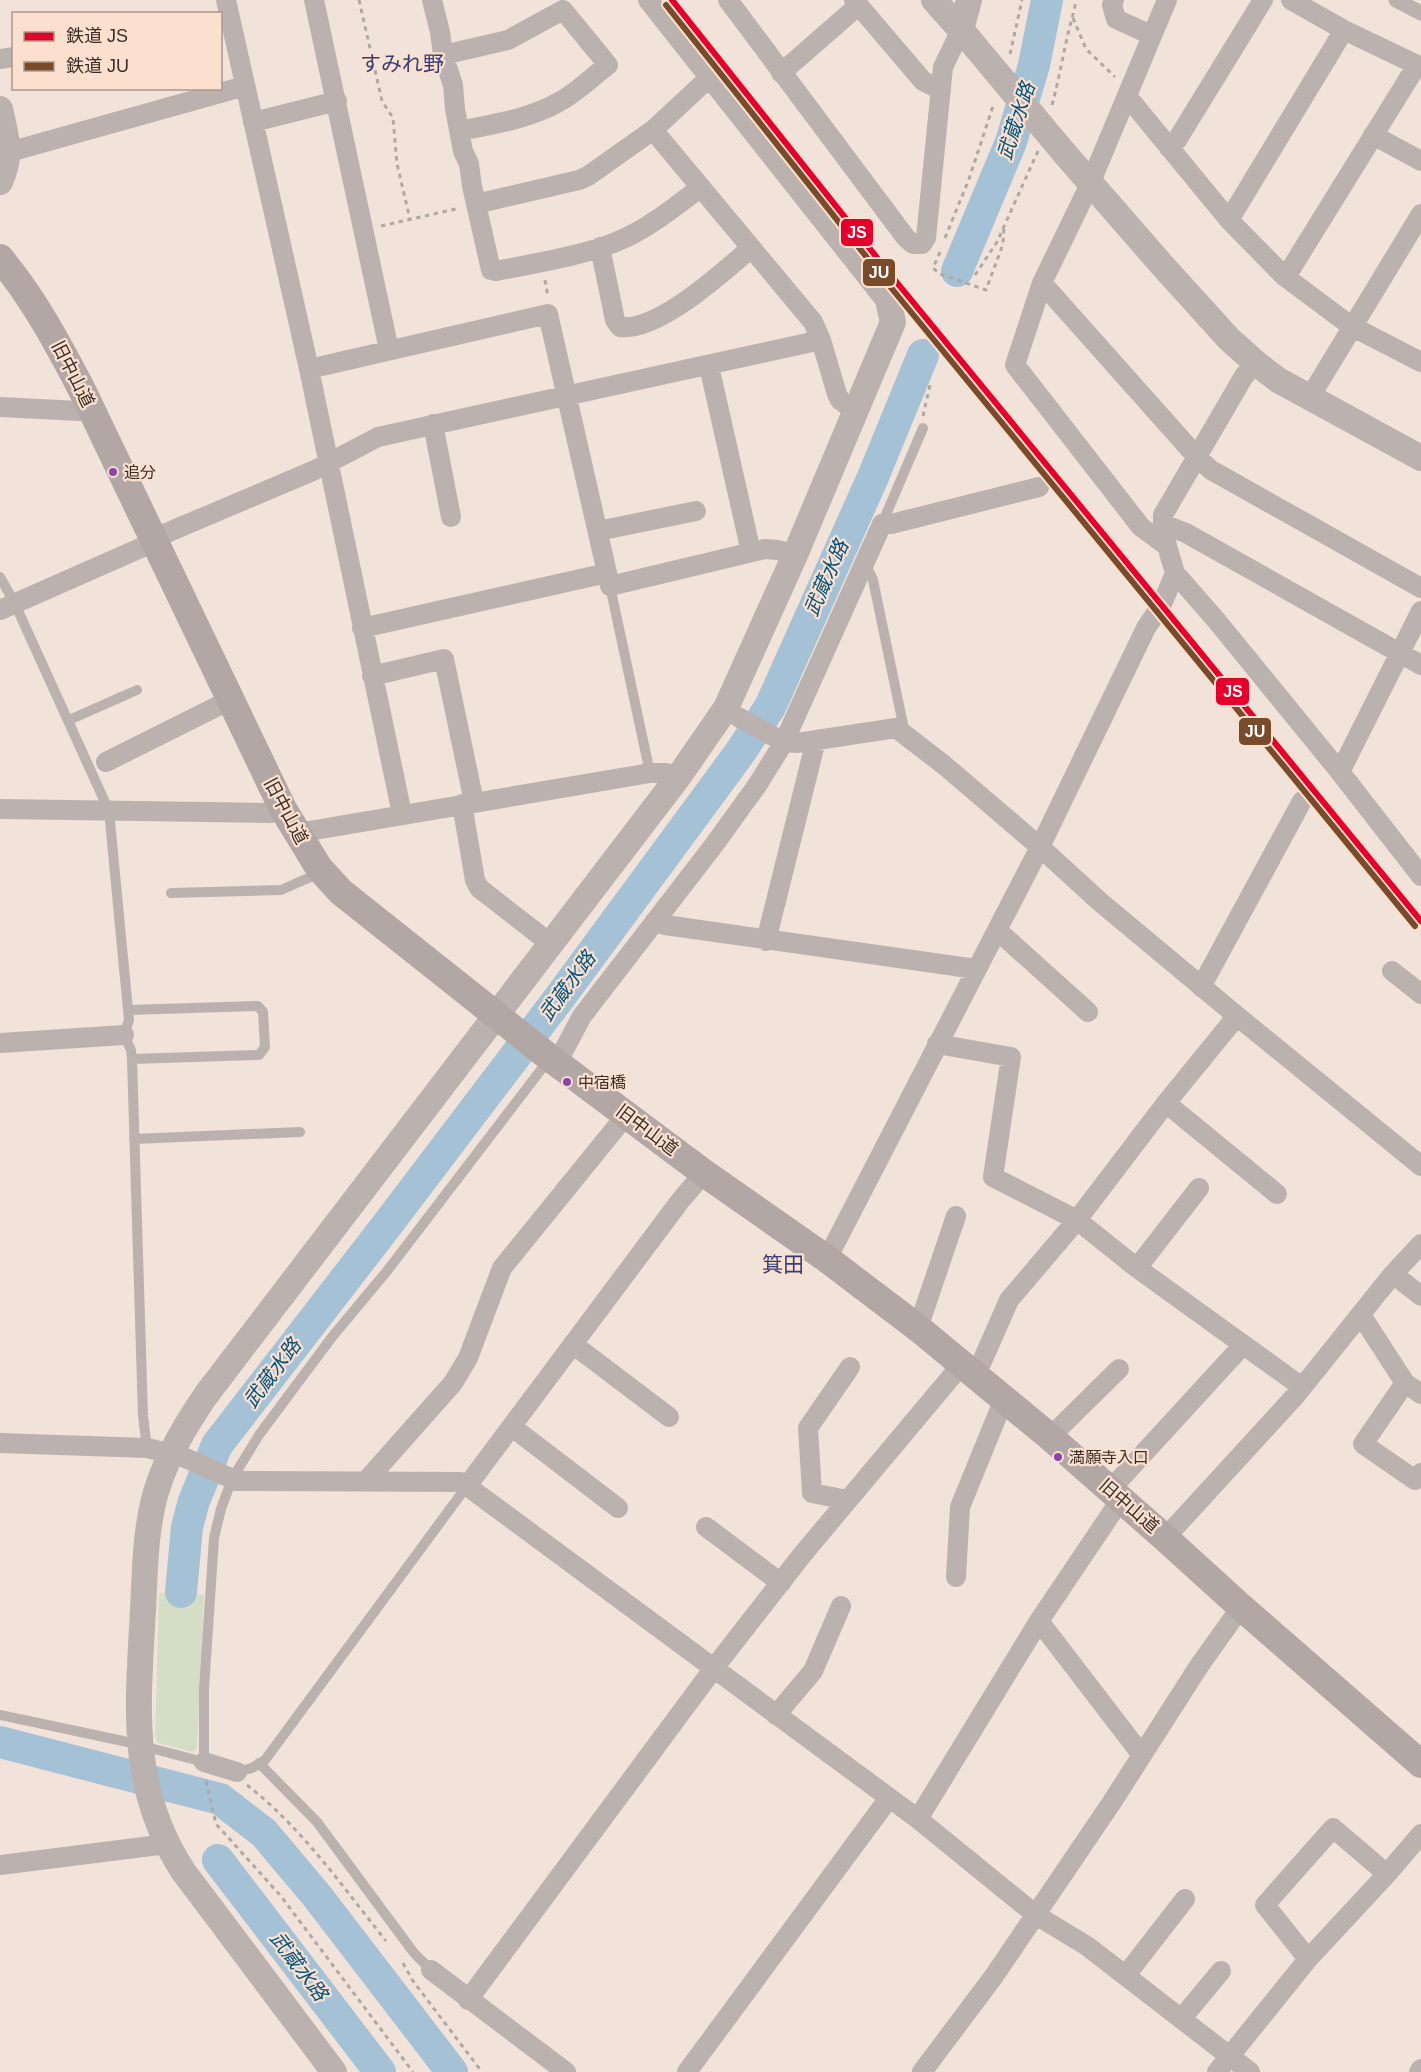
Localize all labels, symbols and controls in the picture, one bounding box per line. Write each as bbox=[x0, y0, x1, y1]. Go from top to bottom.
legend bbox=[12, 12, 222, 90]
text: 鉄道 JS bbox=[66, 26, 128, 46]
district label: すみれ野 bbox=[360, 52, 444, 75]
text: 鉄道 JU bbox=[66, 56, 129, 76]
water label: 武蔵水路 bbox=[993, 78, 1039, 162]
line badge: JS bbox=[840, 218, 874, 247]
text: JS bbox=[847, 224, 867, 241]
line badge: JU bbox=[862, 258, 896, 287]
text: JU bbox=[869, 264, 889, 281]
street label: 旧中山道 bbox=[48, 337, 98, 411]
place label: 追分 bbox=[124, 464, 156, 481]
marker: 追分 bbox=[107, 466, 119, 478]
water label: 武蔵水路 bbox=[800, 535, 853, 619]
line badge: JS bbox=[1215, 677, 1250, 706]
text: JS bbox=[1223, 683, 1243, 700]
line badge: JU bbox=[1238, 717, 1272, 746]
text: JU bbox=[1245, 723, 1265, 740]
street label: 旧中山道 bbox=[260, 775, 312, 847]
water label: 武蔵水路 bbox=[535, 946, 601, 1025]
place label: 中宿橋 bbox=[578, 1074, 626, 1091]
marker: 中宿橋 bbox=[561, 1076, 573, 1088]
street label: 旧中山道 bbox=[612, 1100, 682, 1160]
district label: 箕田 bbox=[762, 1253, 804, 1276]
water label: 武蔵水路 bbox=[239, 1333, 306, 1412]
place label: 満願寺入口 bbox=[1069, 1449, 1149, 1466]
marker: 満願寺入口 bbox=[1052, 1451, 1064, 1463]
street label: 旧中山道 bbox=[1095, 1475, 1163, 1537]
water label: 武蔵水路 bbox=[266, 1927, 333, 2006]

